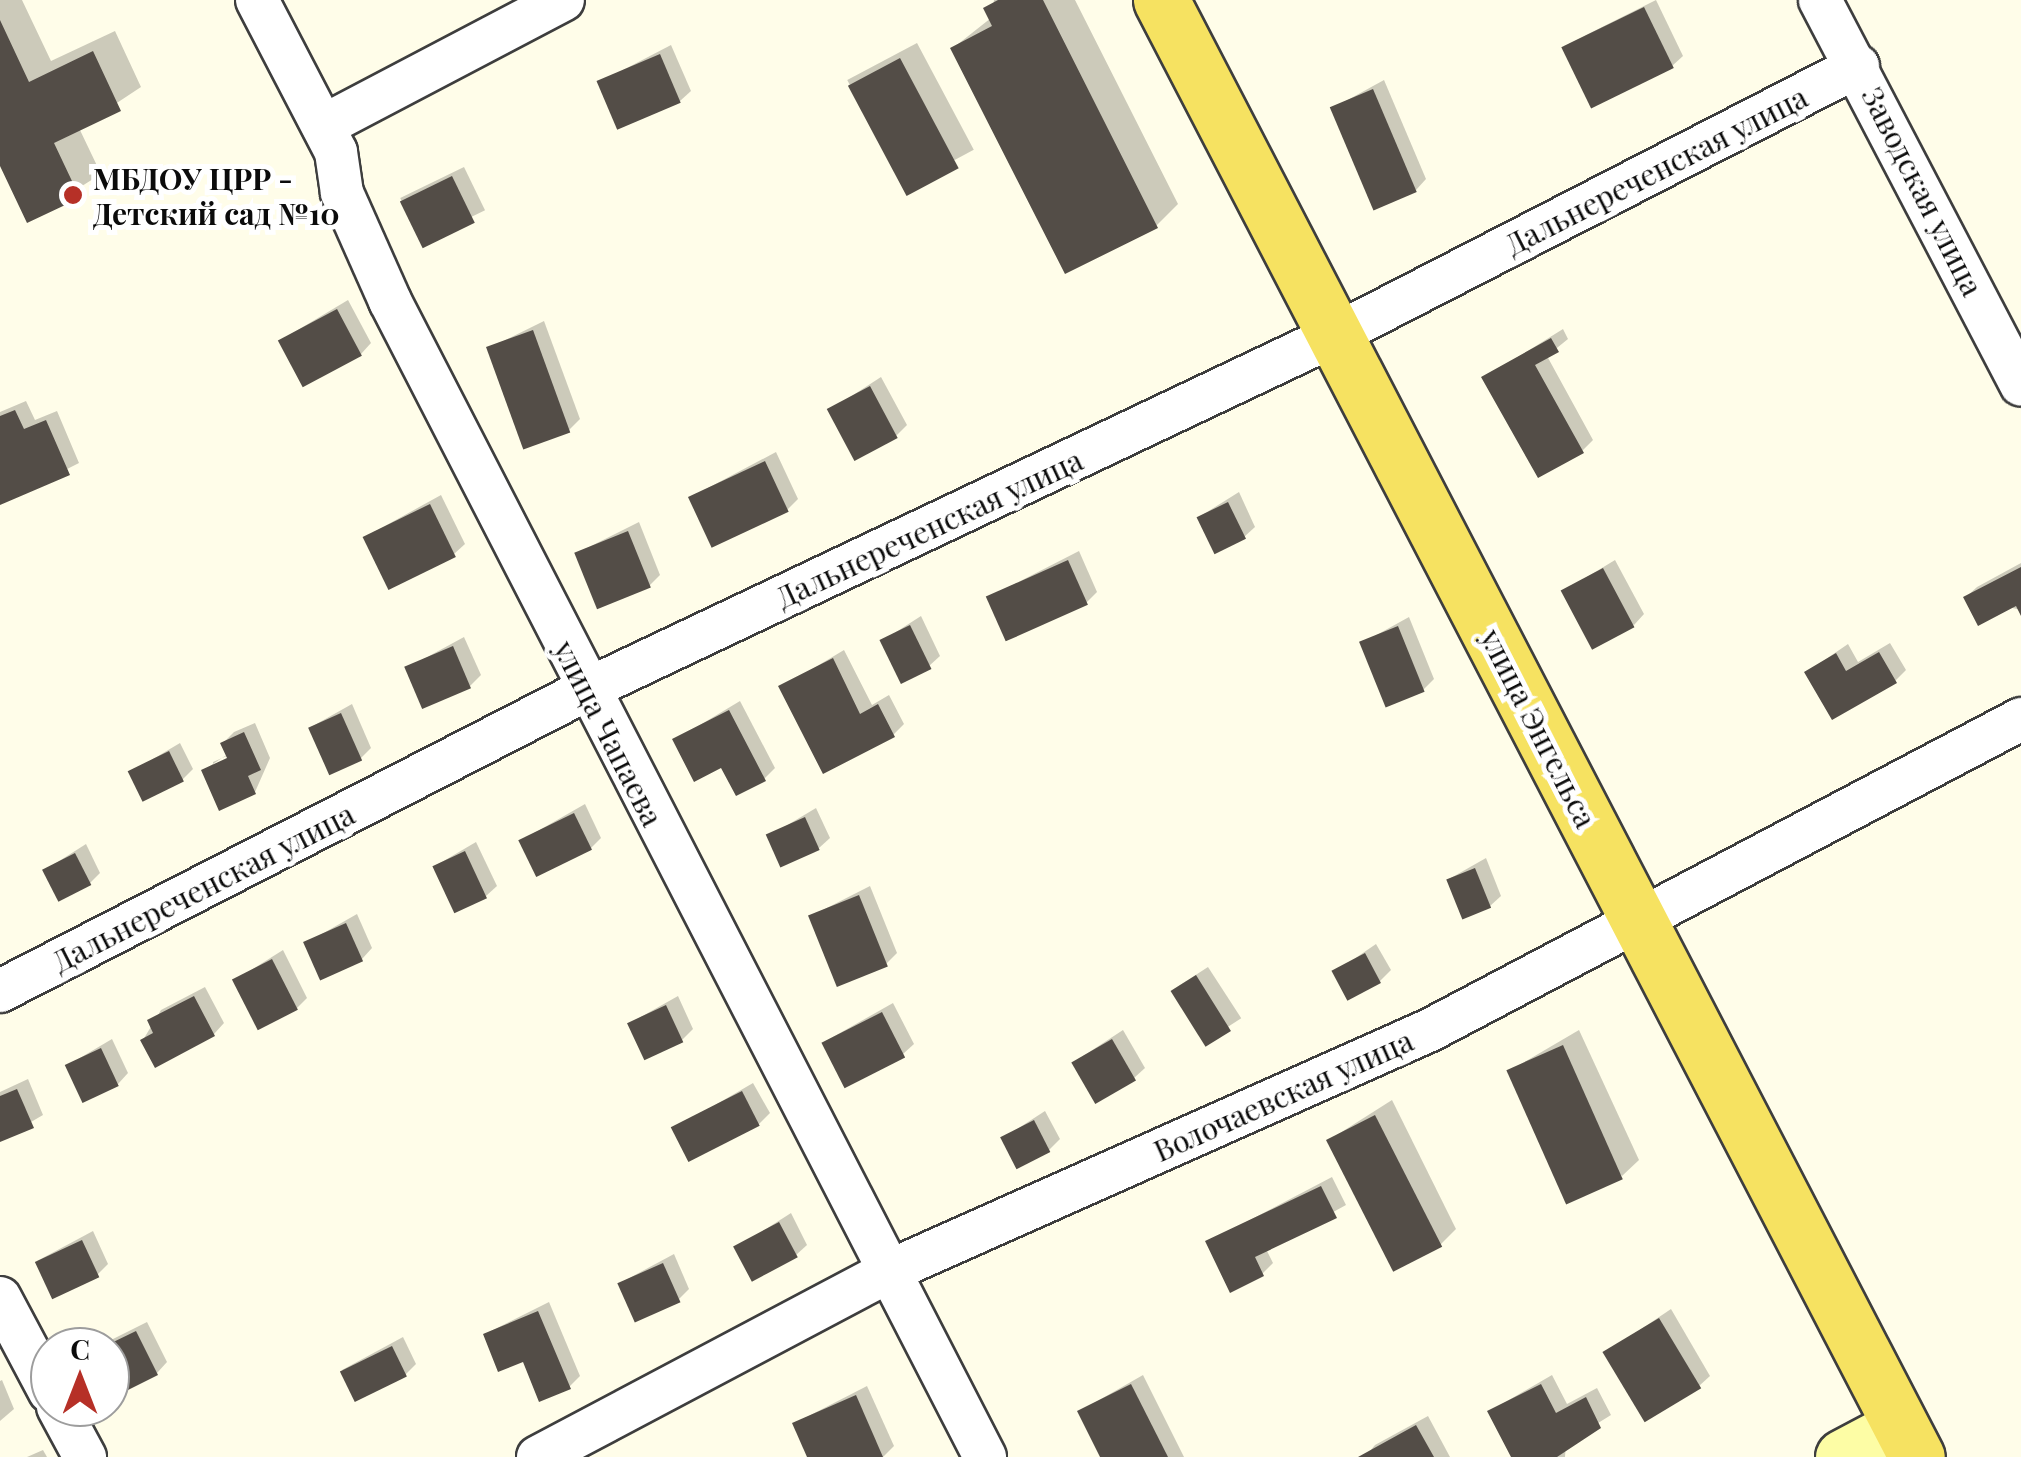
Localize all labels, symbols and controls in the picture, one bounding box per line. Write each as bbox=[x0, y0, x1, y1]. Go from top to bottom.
street label: Дальнереченская улица bbox=[1499, 78, 1813, 262]
street label: Заводская улица bbox=[1855, 81, 1991, 301]
place label: МБДОУ ЦРР - Детский сад №10 bbox=[93, 160, 340, 230]
marker: МБДОУ ЦРР - Детский сад №10 bbox=[62, 184, 84, 206]
street label: Дальнереченская улица bbox=[770, 441, 1088, 615]
street label: улица Энгельса bbox=[1473, 623, 1605, 833]
street label: улица Чапаева bbox=[547, 634, 671, 832]
street label: Дальнереченская улица bbox=[46, 795, 360, 979]
street label: Волочаевская улица bbox=[1148, 1022, 1418, 1168]
north arrow bbox=[30, 1327, 130, 1427]
text: С bbox=[70, 1330, 90, 1367]

